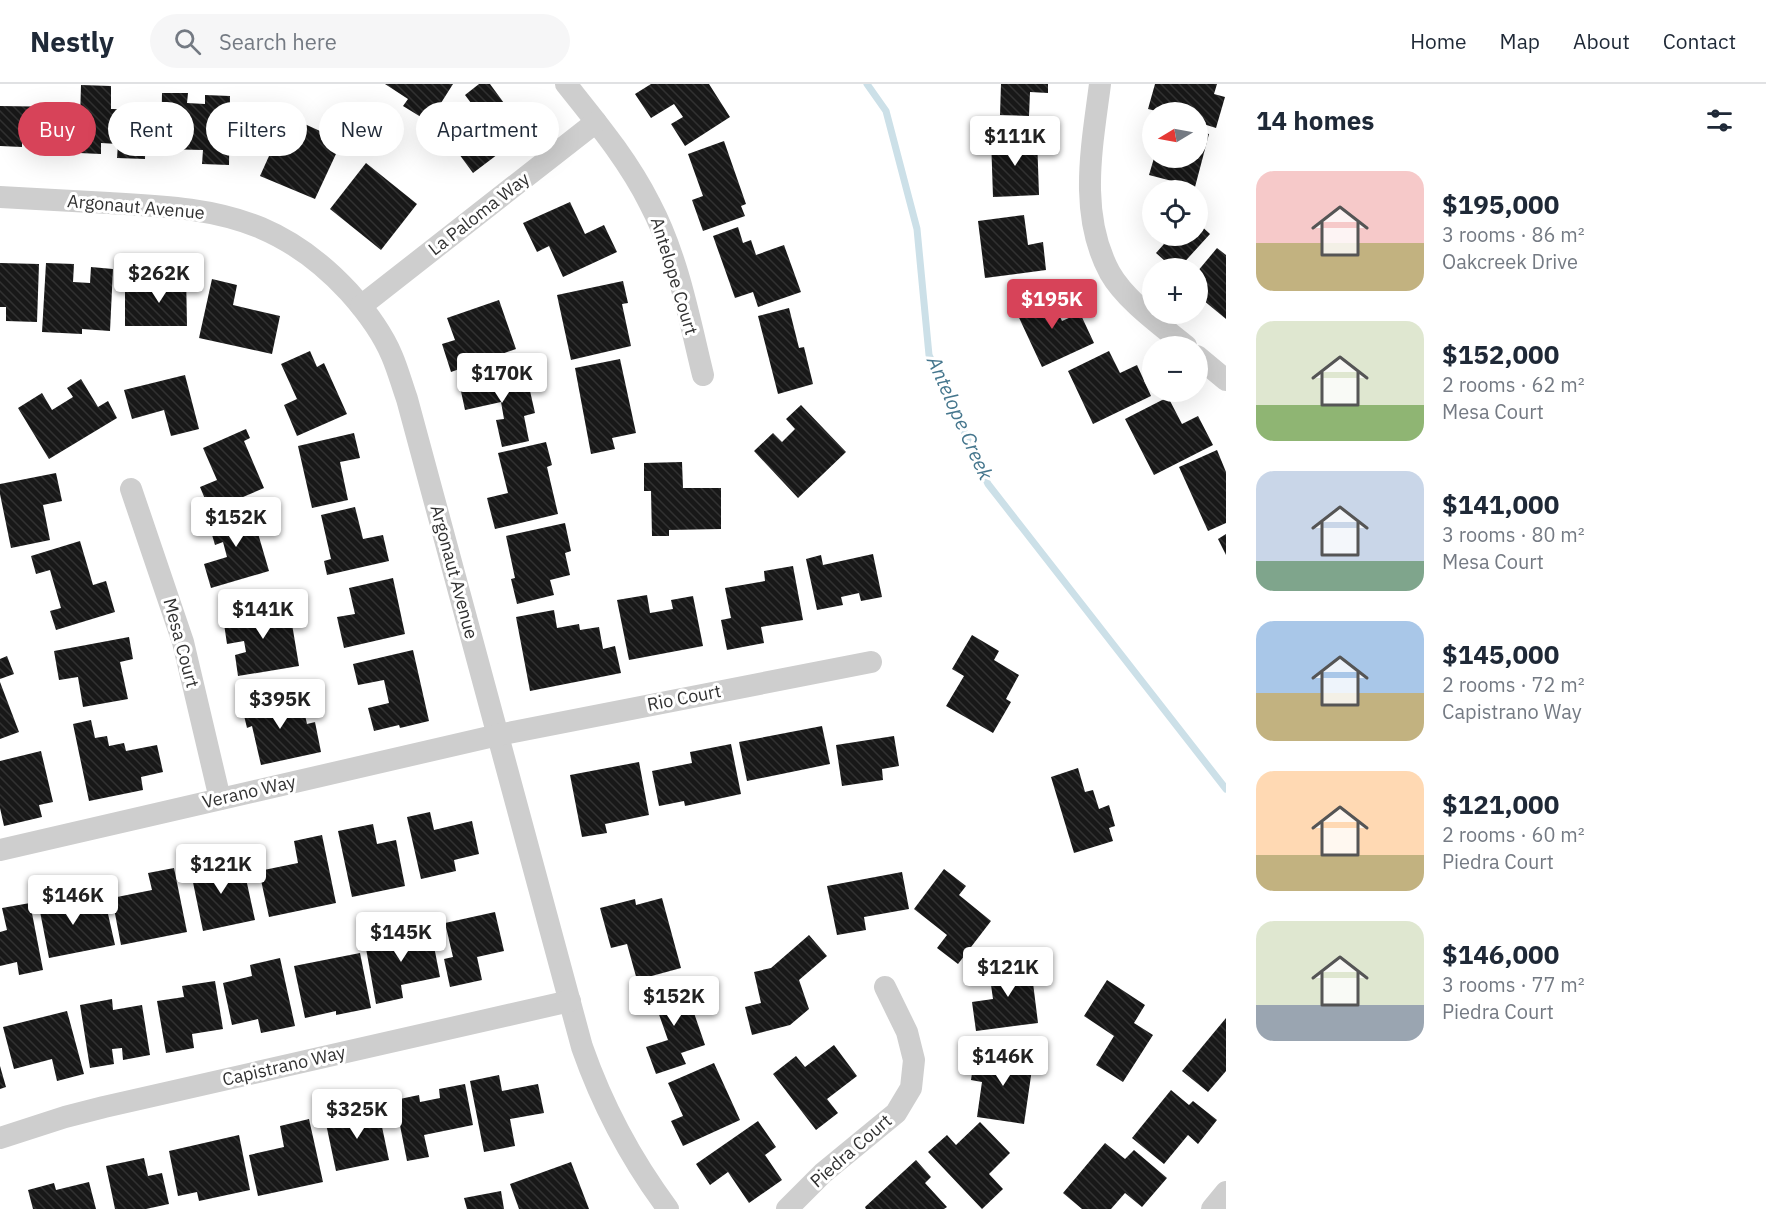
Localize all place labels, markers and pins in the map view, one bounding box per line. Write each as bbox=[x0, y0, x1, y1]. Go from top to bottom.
pin: $111K bbox=[973, 116, 1057, 167]
pin: $262K bbox=[117, 253, 201, 304]
pin: $195K bbox=[1010, 279, 1094, 330]
pin: $170K bbox=[460, 353, 544, 404]
pin: $152K bbox=[194, 497, 278, 548]
pin: $141K bbox=[221, 589, 305, 640]
pin: $395K bbox=[238, 679, 322, 730]
pin: $121K bbox=[179, 844, 263, 895]
pin: $146K bbox=[31, 875, 115, 926]
pin: $145K bbox=[359, 912, 443, 963]
pin: $121K bbox=[966, 947, 1050, 998]
pin: $152K bbox=[632, 976, 716, 1027]
pin: $146K bbox=[961, 1036, 1045, 1087]
pin: $325K bbox=[315, 1089, 399, 1140]

